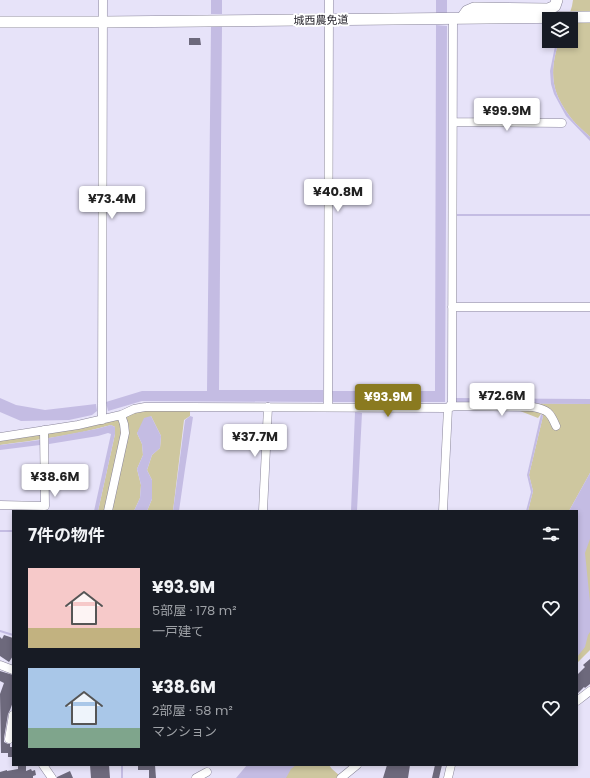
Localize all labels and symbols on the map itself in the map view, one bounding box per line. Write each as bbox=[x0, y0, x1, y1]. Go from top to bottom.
street label: 城西農免道 bbox=[293, 12, 349, 28]
pin: ¥99.9M bbox=[474, 98, 540, 132]
pin: ¥40.8M bbox=[305, 179, 371, 213]
pin: ¥73.4M bbox=[79, 186, 145, 220]
pin: ¥72.6M bbox=[469, 383, 535, 417]
pin: ¥93.9M bbox=[355, 384, 421, 418]
pin: ¥37.7M bbox=[222, 424, 288, 458]
pin: ¥38.6M bbox=[22, 464, 88, 498]

